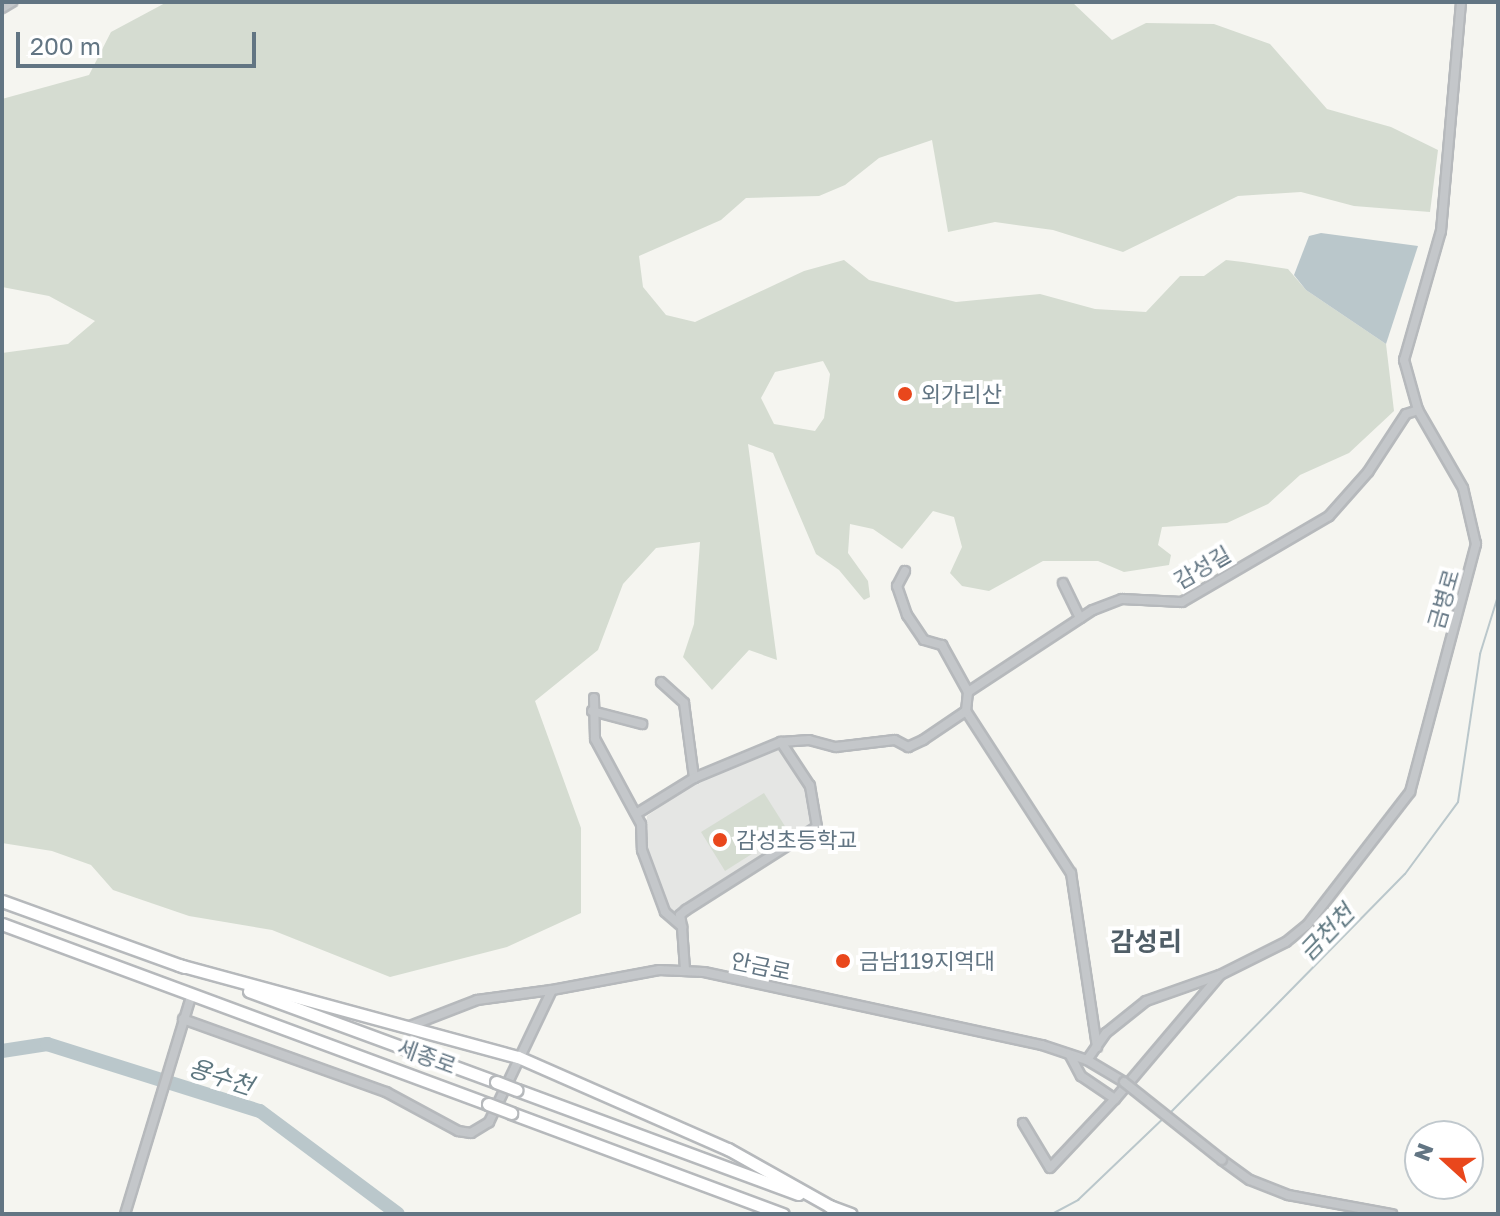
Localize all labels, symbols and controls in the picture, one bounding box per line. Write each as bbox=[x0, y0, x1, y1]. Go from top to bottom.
scale bar bbox=[20, 16, 260, 66]
text: 200 m bbox=[30, 31, 101, 60]
place label: 외가리산 bbox=[921, 381, 1002, 407]
marker: 외가리산 bbox=[896, 385, 914, 403]
street label: 감성길 bbox=[1169, 540, 1235, 594]
street label: 금병로 bbox=[1422, 566, 1464, 632]
place label: 감성초등학교 bbox=[736, 827, 857, 853]
marker: 감성초등학교 bbox=[711, 831, 729, 849]
water label: 금천천 bbox=[1293, 898, 1359, 966]
district label: 감성리 bbox=[1110, 926, 1182, 958]
street label: 안금로 bbox=[729, 947, 793, 985]
place label: 금남119지역대 bbox=[859, 948, 995, 974]
marker: 금남119지역대 bbox=[834, 952, 852, 970]
street label: 세종로 bbox=[394, 1033, 460, 1079]
water label: 용수천 bbox=[185, 1052, 257, 1100]
north arrow bbox=[1404, 1120, 1484, 1200]
text: N bbox=[1407, 1139, 1439, 1165]

